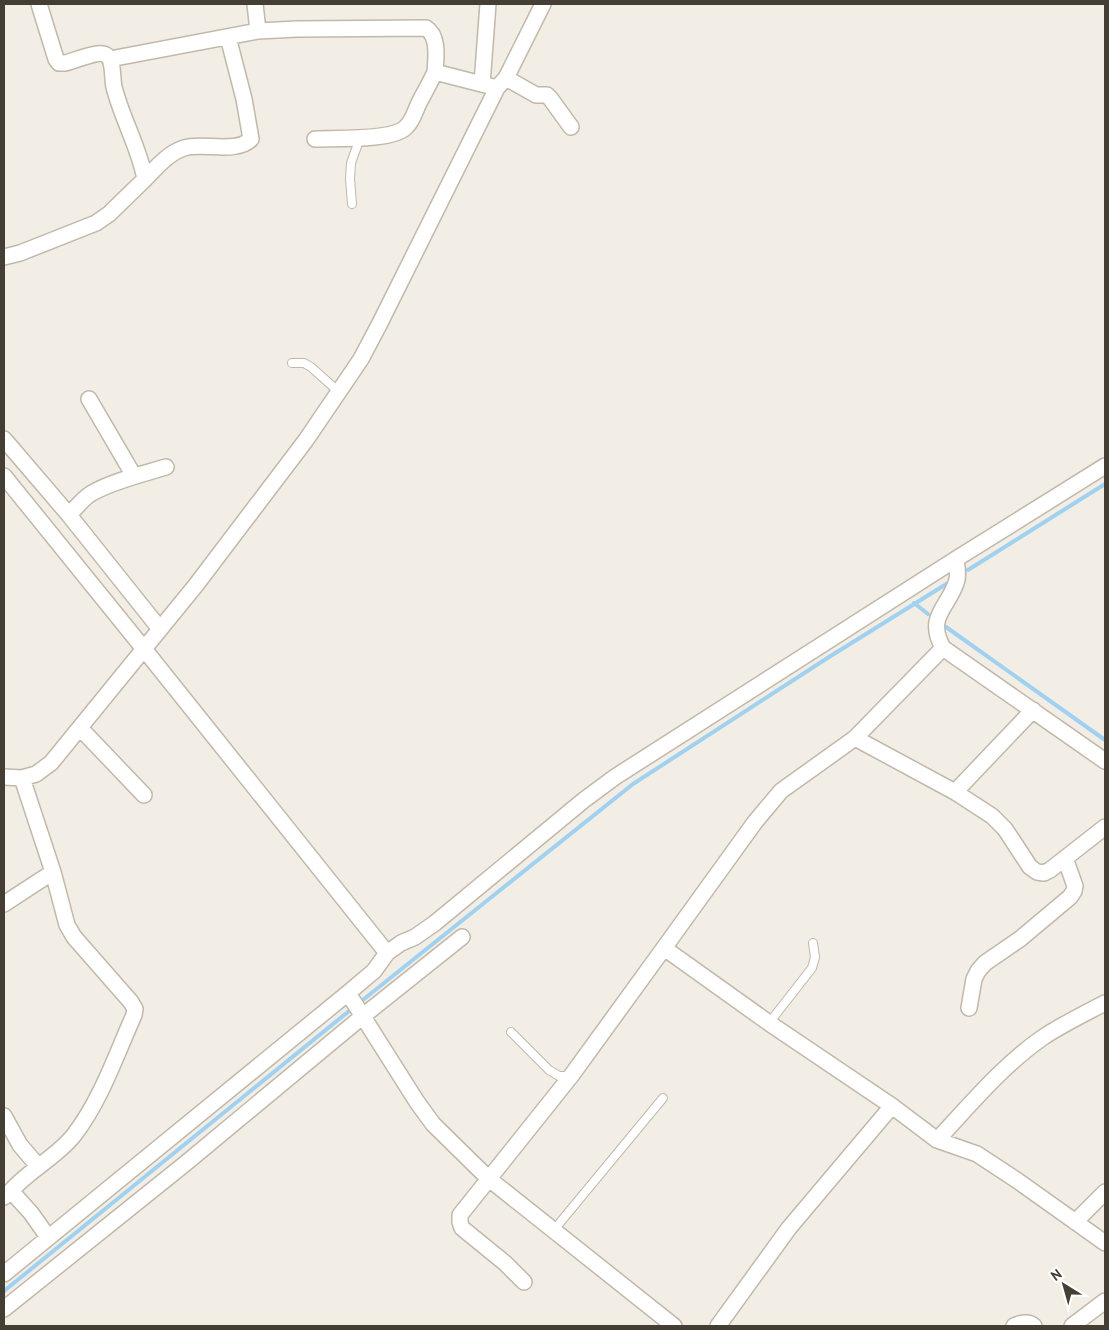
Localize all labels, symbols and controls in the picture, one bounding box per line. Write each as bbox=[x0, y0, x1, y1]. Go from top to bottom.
north arrow bbox=[1039, 1260, 1089, 1310]
text: N bbox=[1047, 1265, 1065, 1285]

